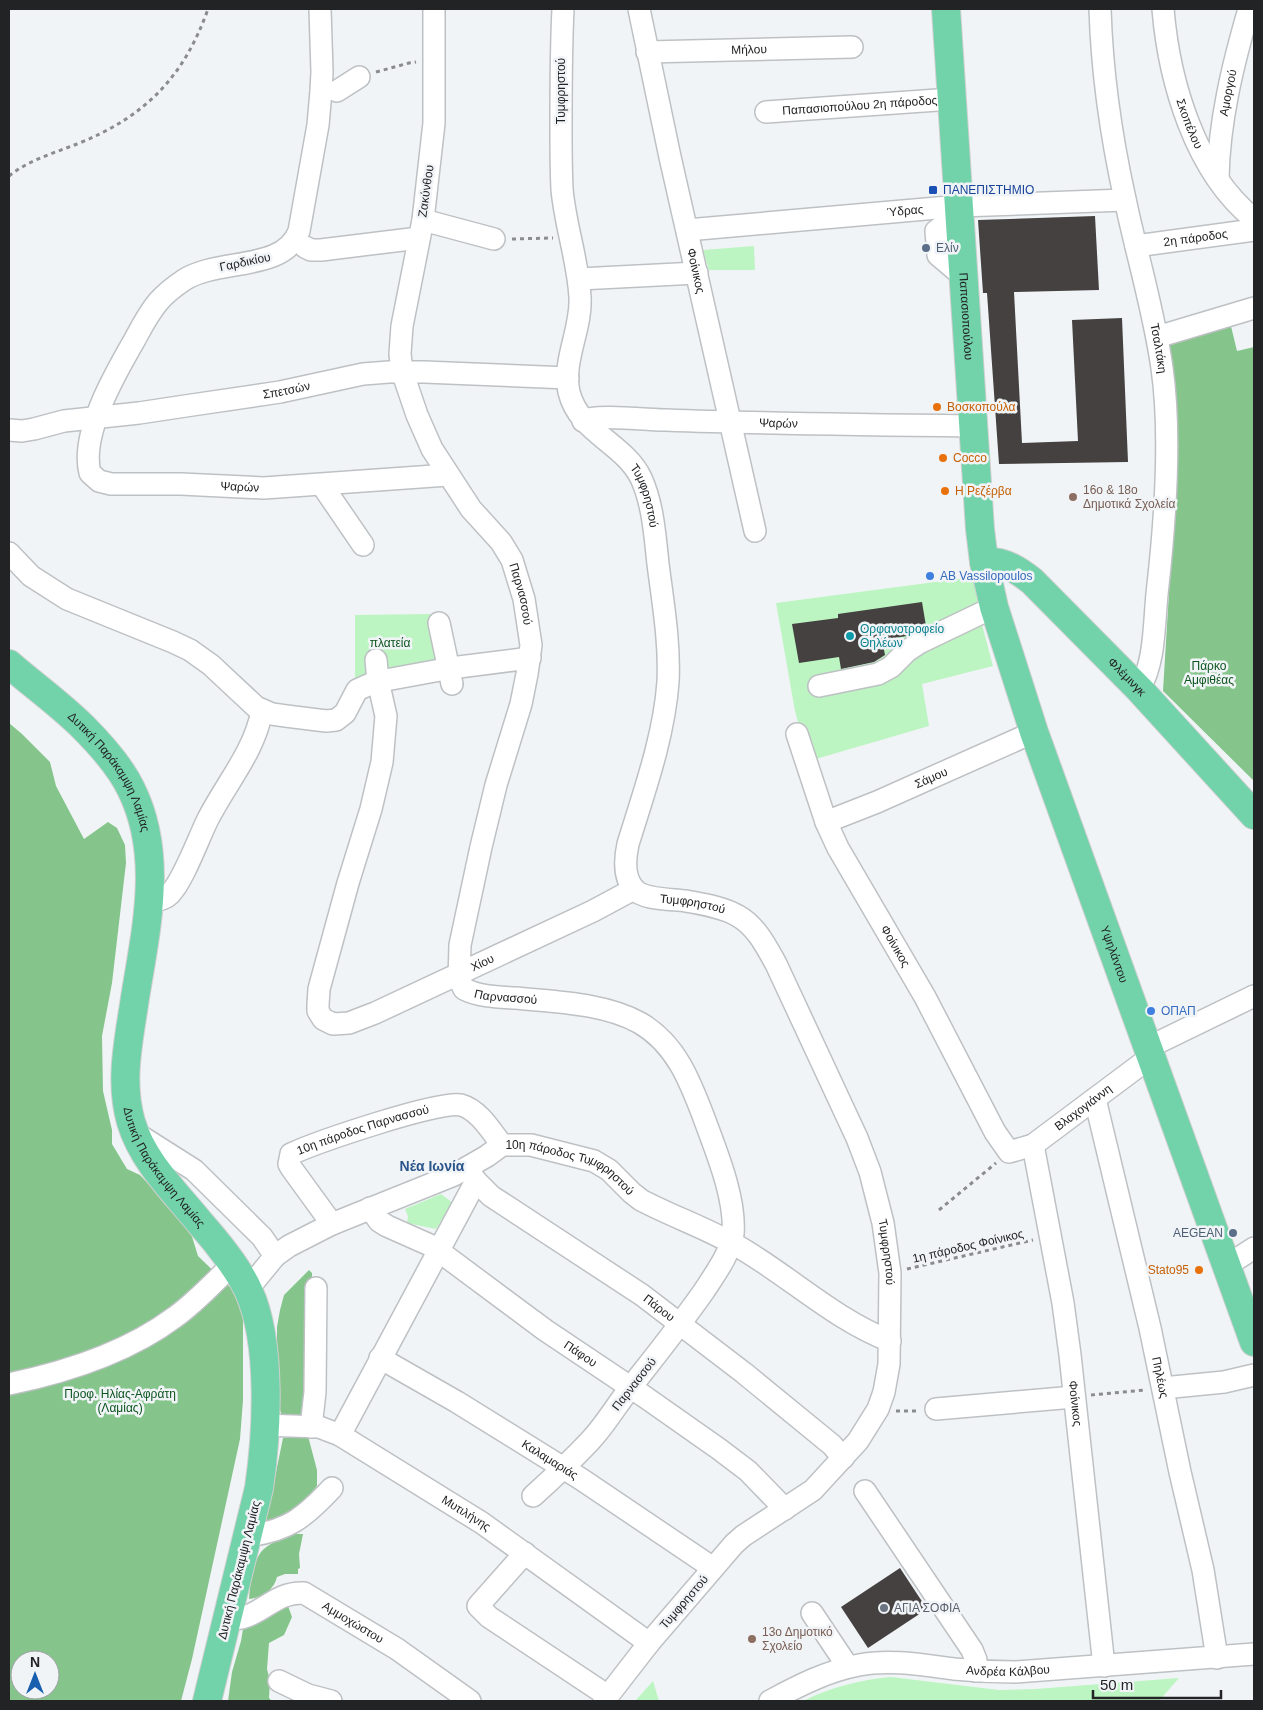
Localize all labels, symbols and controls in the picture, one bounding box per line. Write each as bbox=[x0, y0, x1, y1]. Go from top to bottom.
street label: Μήλου bbox=[731, 42, 767, 57]
street label: Τυμφρηστού bbox=[554, 58, 568, 124]
street label: Αμοργού bbox=[1217, 68, 1240, 117]
street label: Παπασιοπούλου 2η πάροδος bbox=[782, 93, 938, 118]
street label: Σκοπέλου bbox=[1173, 97, 1206, 151]
street label: Ζακύνθου bbox=[415, 164, 437, 218]
place label: ΠΑΝΕΠΙΣΤΗΜΙΟ bbox=[943, 183, 1034, 197]
marker: ΠΑΝΕΠΙΣΤΗΜΙΟ bbox=[927, 184, 939, 196]
street label: Ύδρας bbox=[886, 202, 924, 219]
street label: 2η πάροδος bbox=[1163, 227, 1229, 249]
place label: Ελίν bbox=[936, 241, 959, 255]
marker: Ελίν bbox=[920, 242, 932, 254]
street label: Φοίνικος bbox=[684, 247, 708, 295]
street label: Γαρδικίου bbox=[218, 250, 272, 274]
street label: Παπασιοπούλου bbox=[956, 272, 976, 361]
street label: Τσαλτάκη bbox=[1147, 322, 1170, 374]
street label: Σπετσών bbox=[262, 379, 311, 401]
place label: Βοσκοπούλα bbox=[947, 400, 1016, 414]
marker: Βοσκοπούλα bbox=[931, 401, 943, 413]
street label: Ψαρών bbox=[759, 416, 798, 431]
place label: Cocco bbox=[953, 451, 987, 465]
marker: Cocco bbox=[937, 452, 949, 464]
street label: Τυμφρηστού bbox=[627, 461, 661, 529]
street label: Ψαρών bbox=[220, 479, 260, 495]
place label: 16ο & 18ο Δημοτικά Σχολεία bbox=[1083, 483, 1175, 511]
place label: Η Ρεζέρβα bbox=[955, 484, 1012, 498]
marker: Η Ρεζέρβα bbox=[939, 485, 951, 497]
marker: 16ο & 18ο Δημοτικά Σχολεία bbox=[1067, 491, 1079, 503]
street label: Παρνασσού bbox=[506, 561, 535, 626]
place label: AB Vassilopoulos bbox=[940, 569, 1033, 583]
marker: AB Vassilopoulos bbox=[924, 570, 936, 582]
place label: Ορφανοτροφείο Θηλέων bbox=[860, 622, 944, 650]
marker: Ορφανοτροφείο Θηλέων bbox=[844, 630, 856, 642]
park label: πλατεία bbox=[370, 636, 410, 650]
street label: Φλέμινγκ bbox=[1105, 655, 1150, 700]
park label: Πάρκο Αμφιθέας bbox=[1184, 659, 1234, 687]
street label: Δυτική Παράκαμψη Λαμίας bbox=[65, 709, 153, 833]
street label: Σάμου bbox=[912, 764, 950, 791]
street label: Τυμφρηστού bbox=[659, 892, 727, 917]
street label: Φοίνικος bbox=[878, 923, 913, 970]
street label: Υψηλάντου bbox=[1097, 924, 1131, 985]
street label: Χίου bbox=[469, 951, 496, 974]
street label: Παρνασσού bbox=[473, 986, 538, 1007]
place label: ΟΠΑΠ bbox=[1161, 1004, 1196, 1018]
marker: ΟΠΑΠ bbox=[1145, 1005, 1157, 1017]
street label: Βλαχογιάννη bbox=[1052, 1082, 1115, 1133]
street label: 10η πάροδος Παρνασσού bbox=[295, 1102, 430, 1158]
street label: Δυτική Παράκαμψη Λαμίας bbox=[121, 1106, 208, 1231]
street label: 10η πάροδος Τυμφρηστού bbox=[505, 1138, 637, 1198]
district label: Νέα Ιωνία bbox=[400, 1158, 465, 1174]
street label: Τυμφρηστού bbox=[875, 1218, 897, 1285]
street label: 1η πάροδος Φοίνικος bbox=[911, 1226, 1025, 1266]
place label: AEGEAN bbox=[1173, 1226, 1223, 1240]
marker: AEGEAN bbox=[1227, 1227, 1239, 1239]
place label: Stato95 bbox=[1148, 1263, 1189, 1277]
marker: Stato95 bbox=[1193, 1264, 1205, 1276]
street label: Πάρου bbox=[641, 1292, 677, 1324]
street label: Πάφου bbox=[561, 1338, 600, 1370]
street label: Παρνασσού bbox=[609, 1355, 659, 1413]
street label: Πηλέως bbox=[1149, 1355, 1171, 1400]
street label: Φοίνικος bbox=[1066, 1380, 1085, 1427]
park label: Προφ. Ηλίας-Αφράτη (Λαμίας) bbox=[64, 1387, 176, 1415]
street label: Καλαμαριάς bbox=[519, 1437, 581, 1483]
street label: Μυτιλήνης bbox=[439, 1493, 494, 1534]
street label: Δυτική Παράκαμψη Λαμίας bbox=[215, 1499, 263, 1641]
street label: Τυμφρηστού bbox=[657, 1572, 711, 1632]
street label: Αμμοχώστου bbox=[320, 1599, 386, 1646]
place label: ΑΓΙΑ ΣΟΦΙΑ bbox=[894, 1601, 960, 1615]
marker: ΑΓΙΑ ΣΟΦΙΑ bbox=[878, 1602, 890, 1614]
place label: 13ο Δημοτικό Σχολείο bbox=[762, 1625, 833, 1653]
marker: 13ο Δημοτικό Σχολείο bbox=[746, 1633, 758, 1645]
north arrow bbox=[10, 1650, 60, 1700]
text: N bbox=[30, 1654, 40, 1670]
street label: Ανδρέα Κάλβου bbox=[966, 1662, 1050, 1679]
scale bar bbox=[1093, 1668, 1220, 1700]
text: 50 m bbox=[1100, 1676, 1133, 1693]

